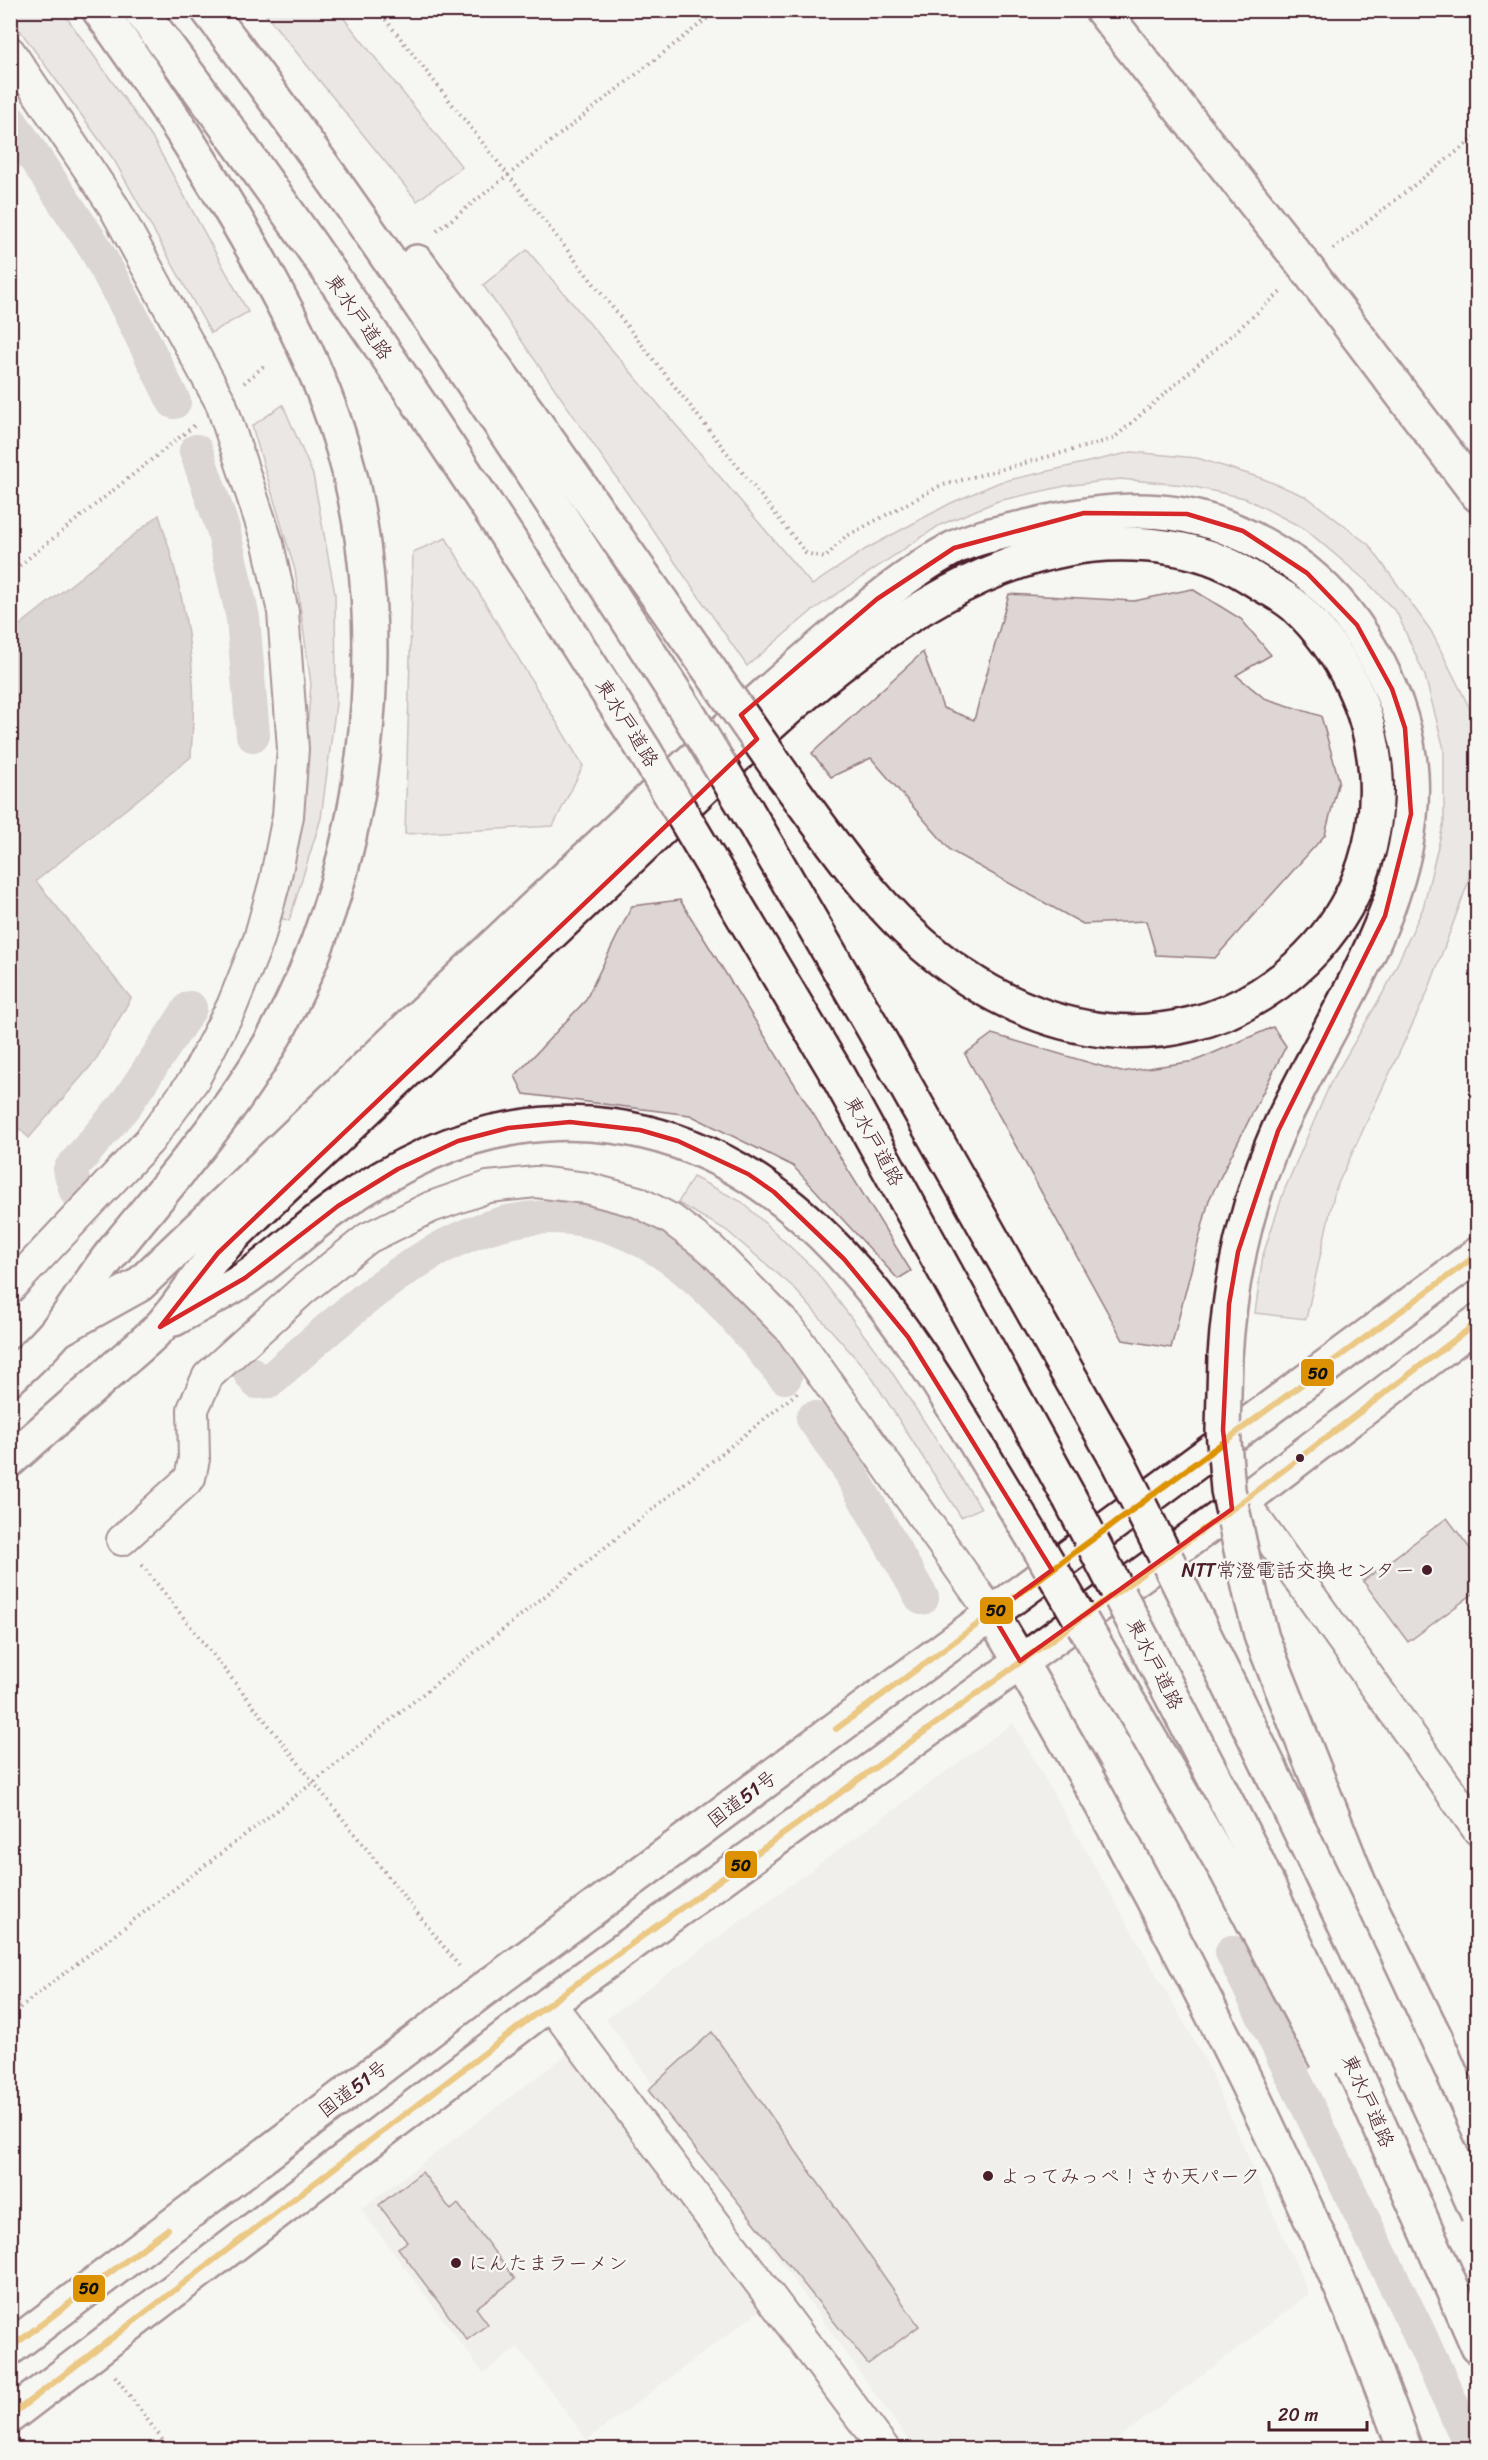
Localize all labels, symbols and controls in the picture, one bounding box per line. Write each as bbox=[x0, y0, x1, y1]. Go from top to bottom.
street label: 東水戸道路 bbox=[316, 266, 402, 368]
street label: 東水戸道路 bbox=[586, 671, 668, 775]
street label: 東水戸道路 bbox=[834, 1089, 914, 1193]
line badge: 50 bbox=[1300, 1358, 1335, 1387]
text: 50 bbox=[1308, 1359, 1328, 1388]
unlabelled marker bbox=[1294, 1452, 1306, 1464]
place label: NTT常澄電話交換センター bbox=[1181, 1553, 1415, 1588]
marker: NTT常澄電話交換センター bbox=[1420, 1563, 1434, 1577]
line badge: 50 bbox=[979, 1596, 1014, 1625]
text: 50 bbox=[986, 1596, 1006, 1625]
street label: 東水戸道路 bbox=[1117, 1612, 1193, 1716]
street label: 国道51号 bbox=[699, 1761, 785, 1837]
line badge: 50 bbox=[724, 1850, 758, 1879]
text: 50 bbox=[731, 1851, 751, 1880]
street label: 東水戸道路 bbox=[1332, 2048, 1404, 2154]
street label: 国道51号 bbox=[310, 2051, 396, 2127]
place label: よってみっぺ！さか天パーク bbox=[1000, 2159, 1260, 2194]
marker: よってみっぺ！さか天パーク bbox=[981, 2169, 995, 2183]
place label: にんたまラーメン bbox=[468, 2246, 628, 2281]
marker: にんたまラーメン bbox=[449, 2256, 463, 2270]
line badge: 50 bbox=[72, 2274, 106, 2303]
text: 50 bbox=[79, 2274, 99, 2303]
scale bar bbox=[1269, 2394, 1366, 2432]
text: 20 m bbox=[1278, 2399, 1318, 2431]

